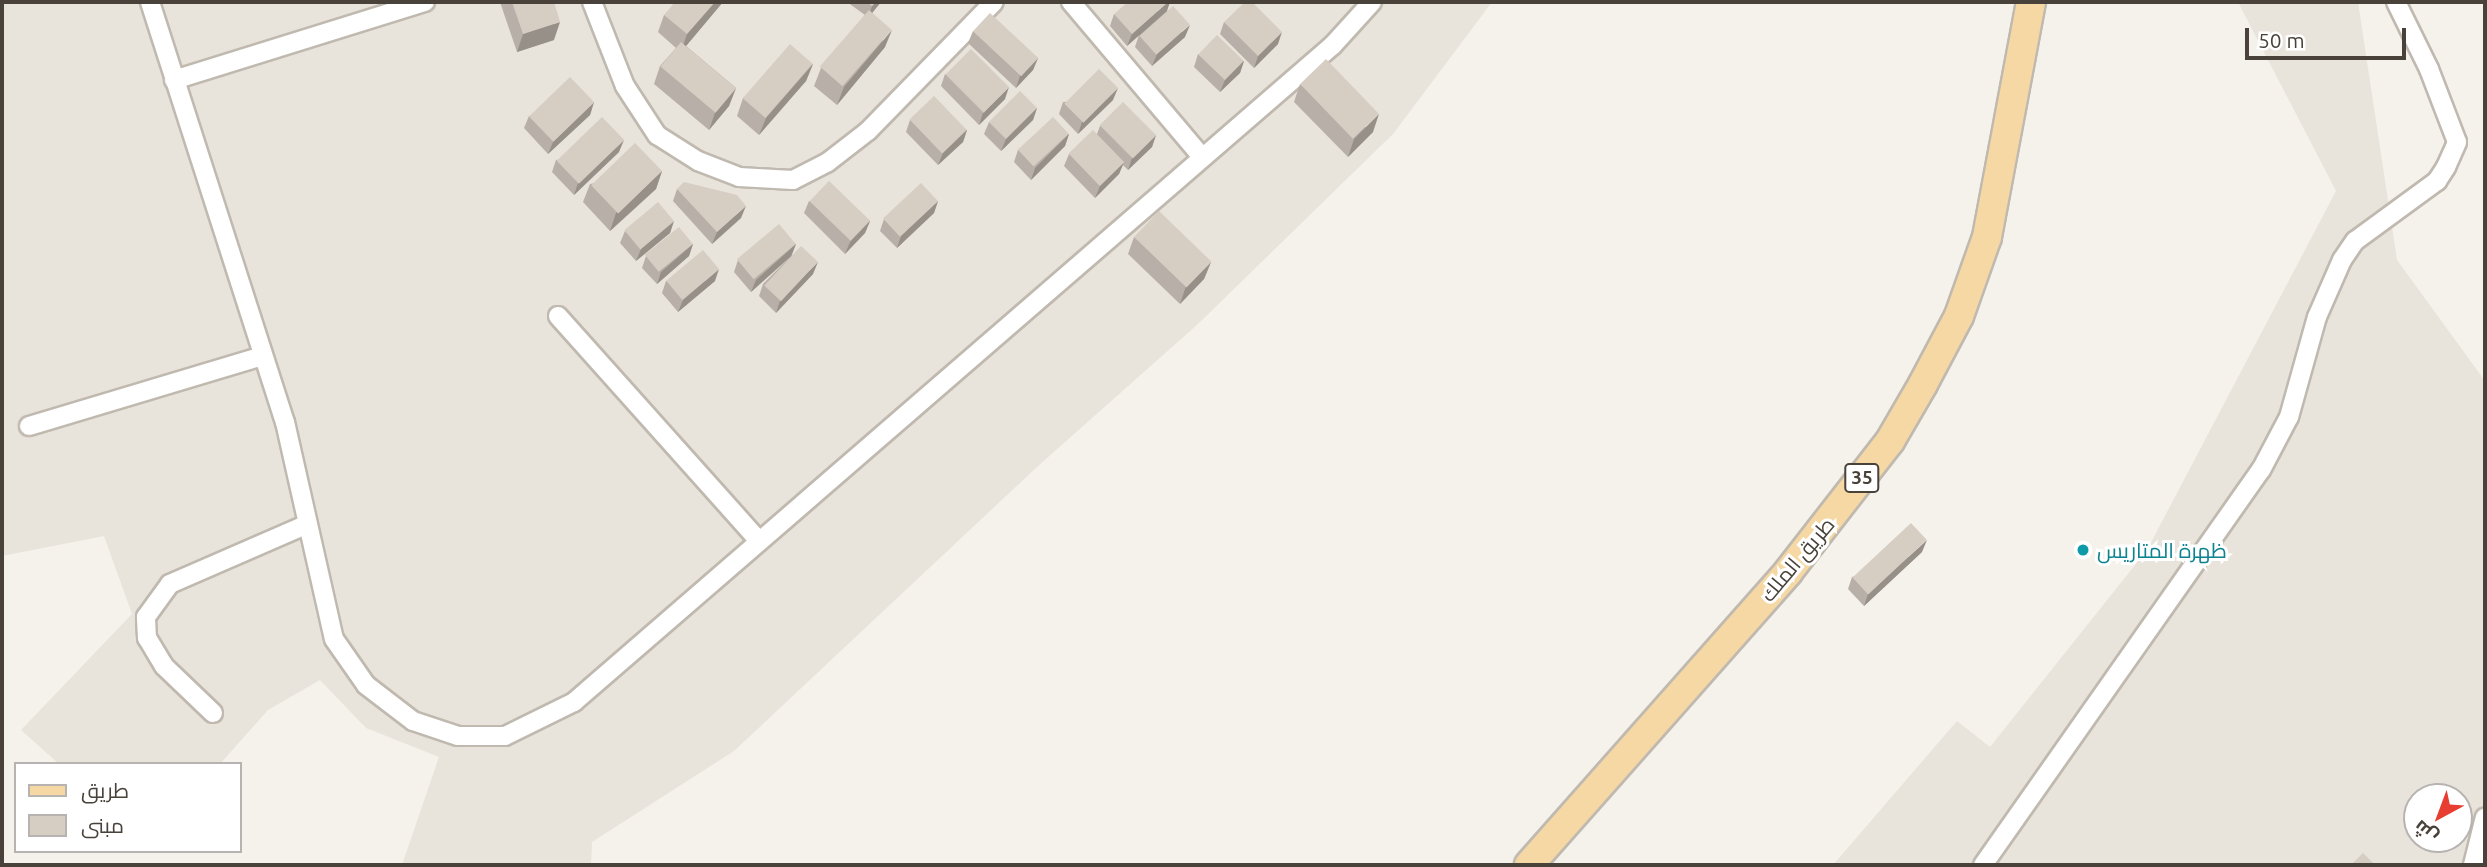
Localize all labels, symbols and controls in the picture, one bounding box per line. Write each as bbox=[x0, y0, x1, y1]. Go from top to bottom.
scale bar bbox=[2249, 14, 2410, 58]
text: 50 m bbox=[2258, 28, 2305, 52]
road number: 35 bbox=[1843, 463, 1881, 494]
street label: طريق الملك bbox=[1755, 512, 1839, 606]
place label: ظهرة المتاريس bbox=[2097, 537, 2227, 563]
marker: ظهرة المتاريس bbox=[2075, 542, 2091, 558]
legend bbox=[14, 762, 242, 853]
text: طريق bbox=[81, 778, 129, 802]
north arrow bbox=[2403, 783, 2473, 853]
text: مبنى bbox=[81, 813, 124, 837]
text: ش bbox=[2409, 816, 2442, 849]

